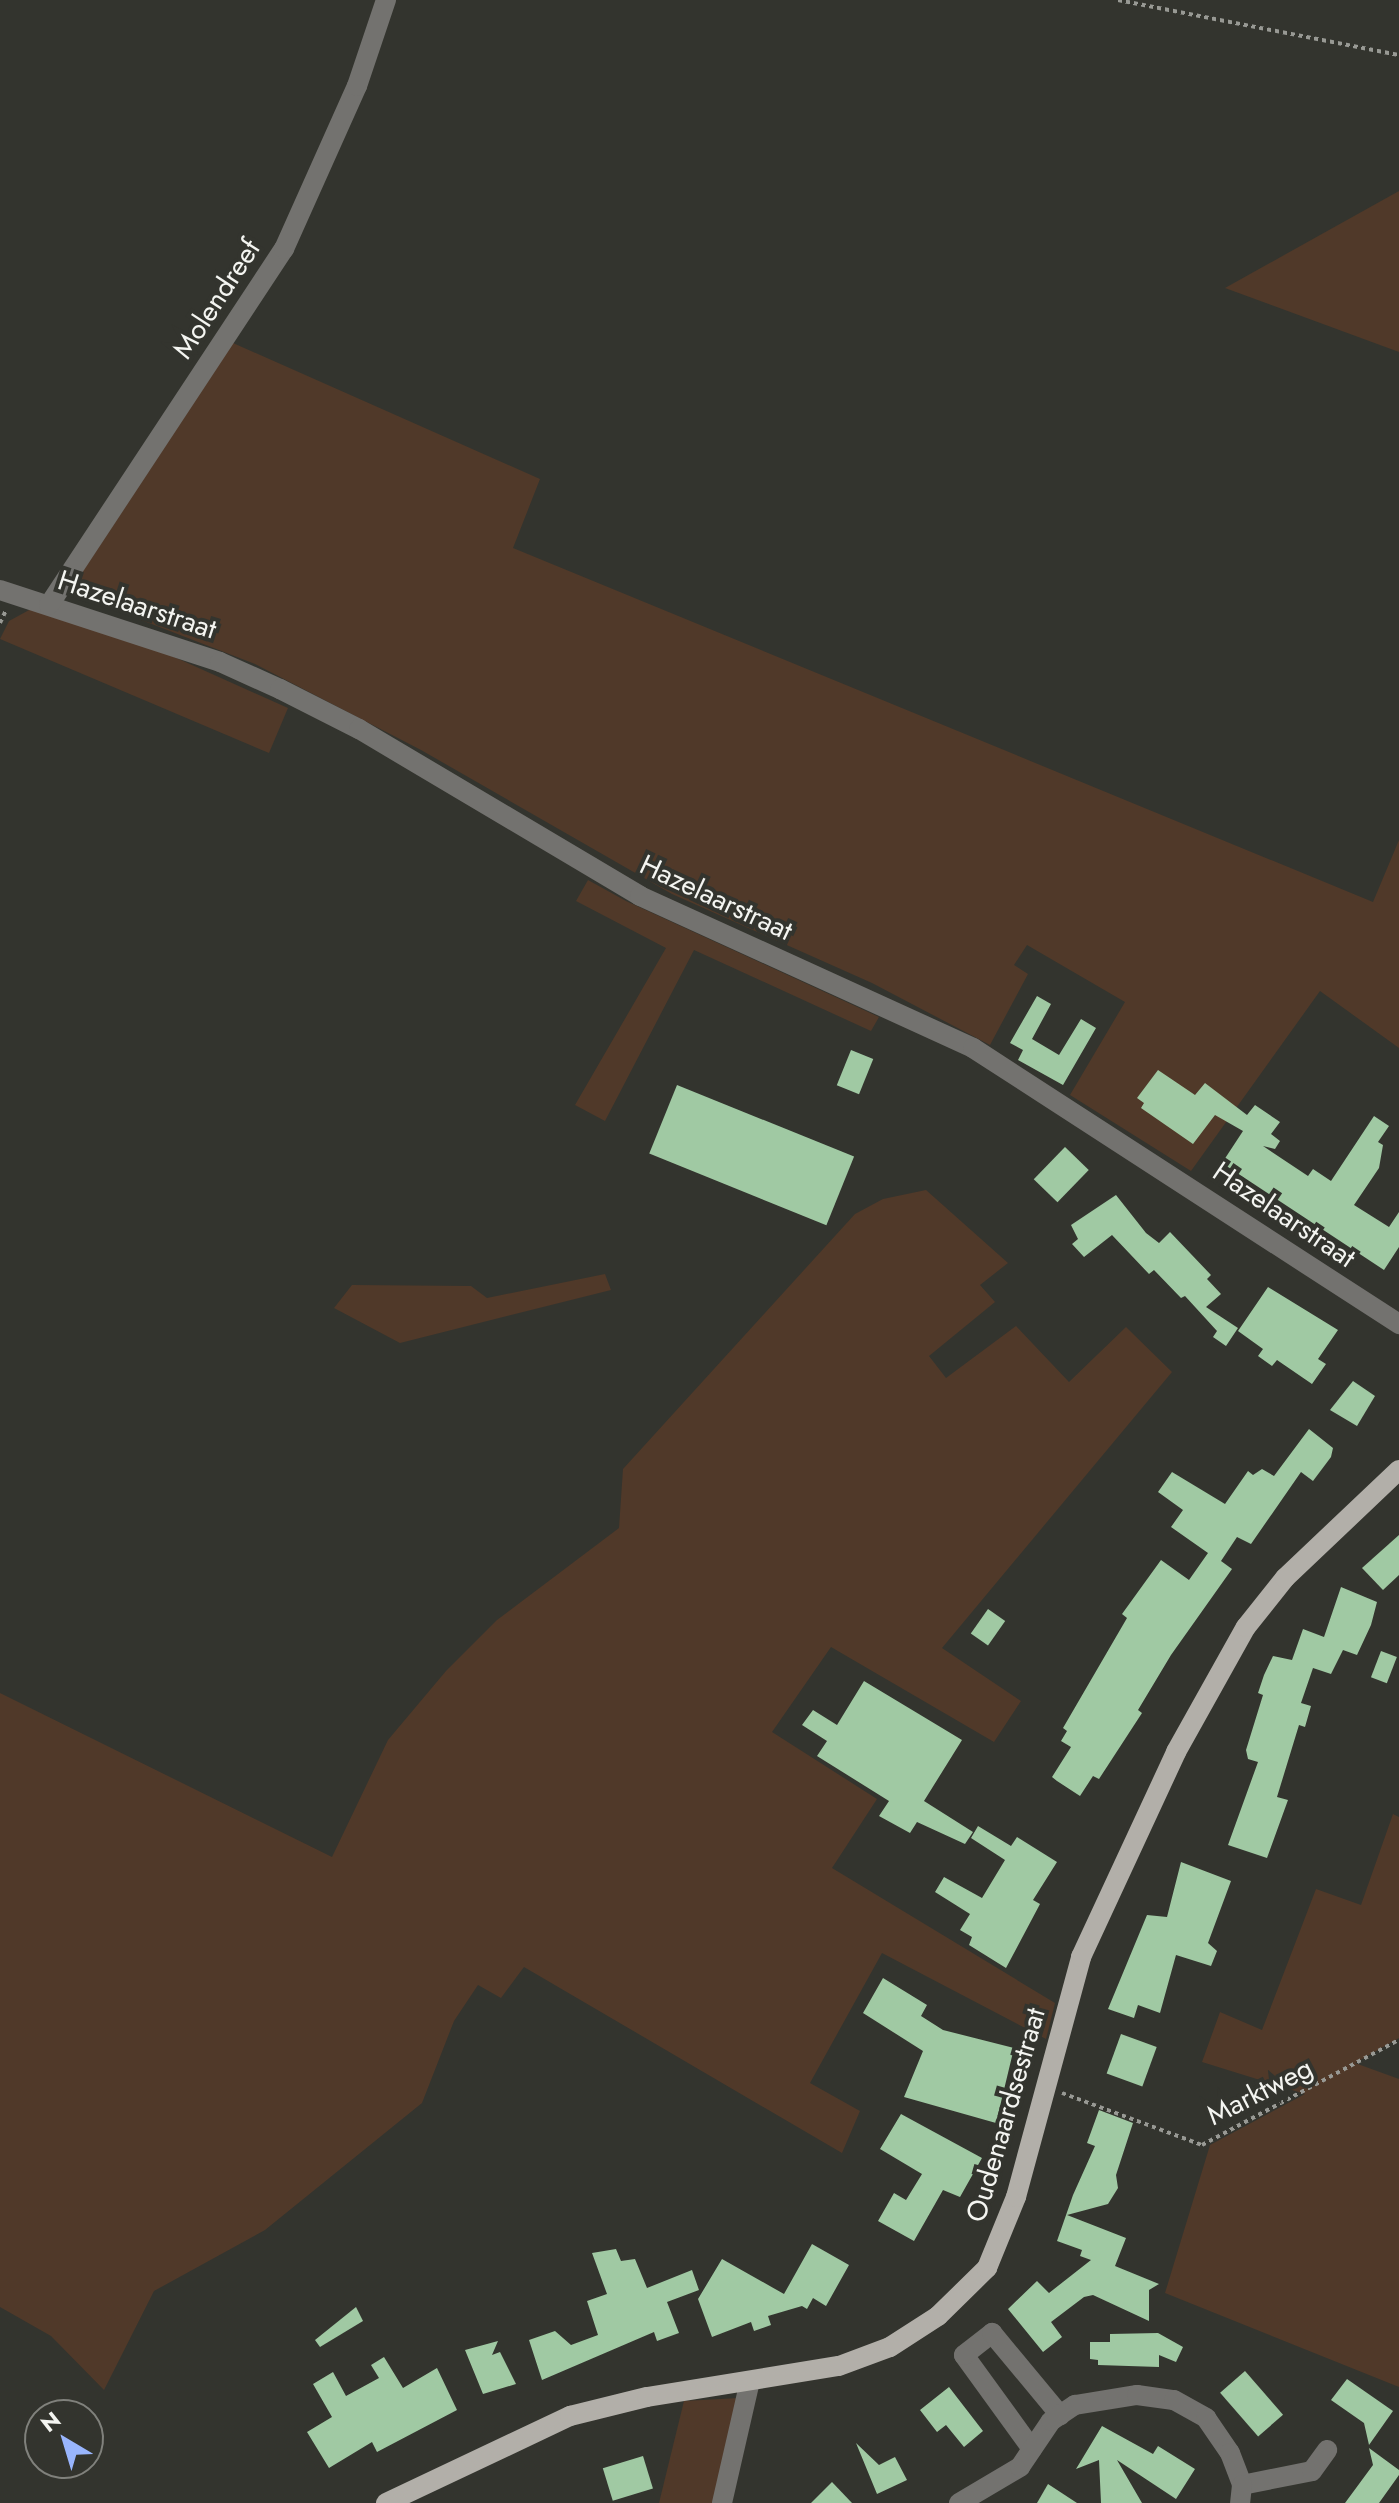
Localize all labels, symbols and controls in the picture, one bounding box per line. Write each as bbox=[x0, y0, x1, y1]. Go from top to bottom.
street label: Molendreef bbox=[166, 233, 268, 365]
street label: Hazelaarstraat bbox=[54, 564, 220, 646]
street label: Hazelaarstraat bbox=[634, 848, 798, 948]
street label: Hazelaarstraat bbox=[1206, 1155, 1362, 1275]
street label: Oudenaardsestraat bbox=[959, 2004, 1053, 2226]
street label: Marktweg bbox=[1202, 2051, 1318, 2133]
north arrow bbox=[24, 2399, 104, 2479]
text: N bbox=[34, 2404, 67, 2440]

